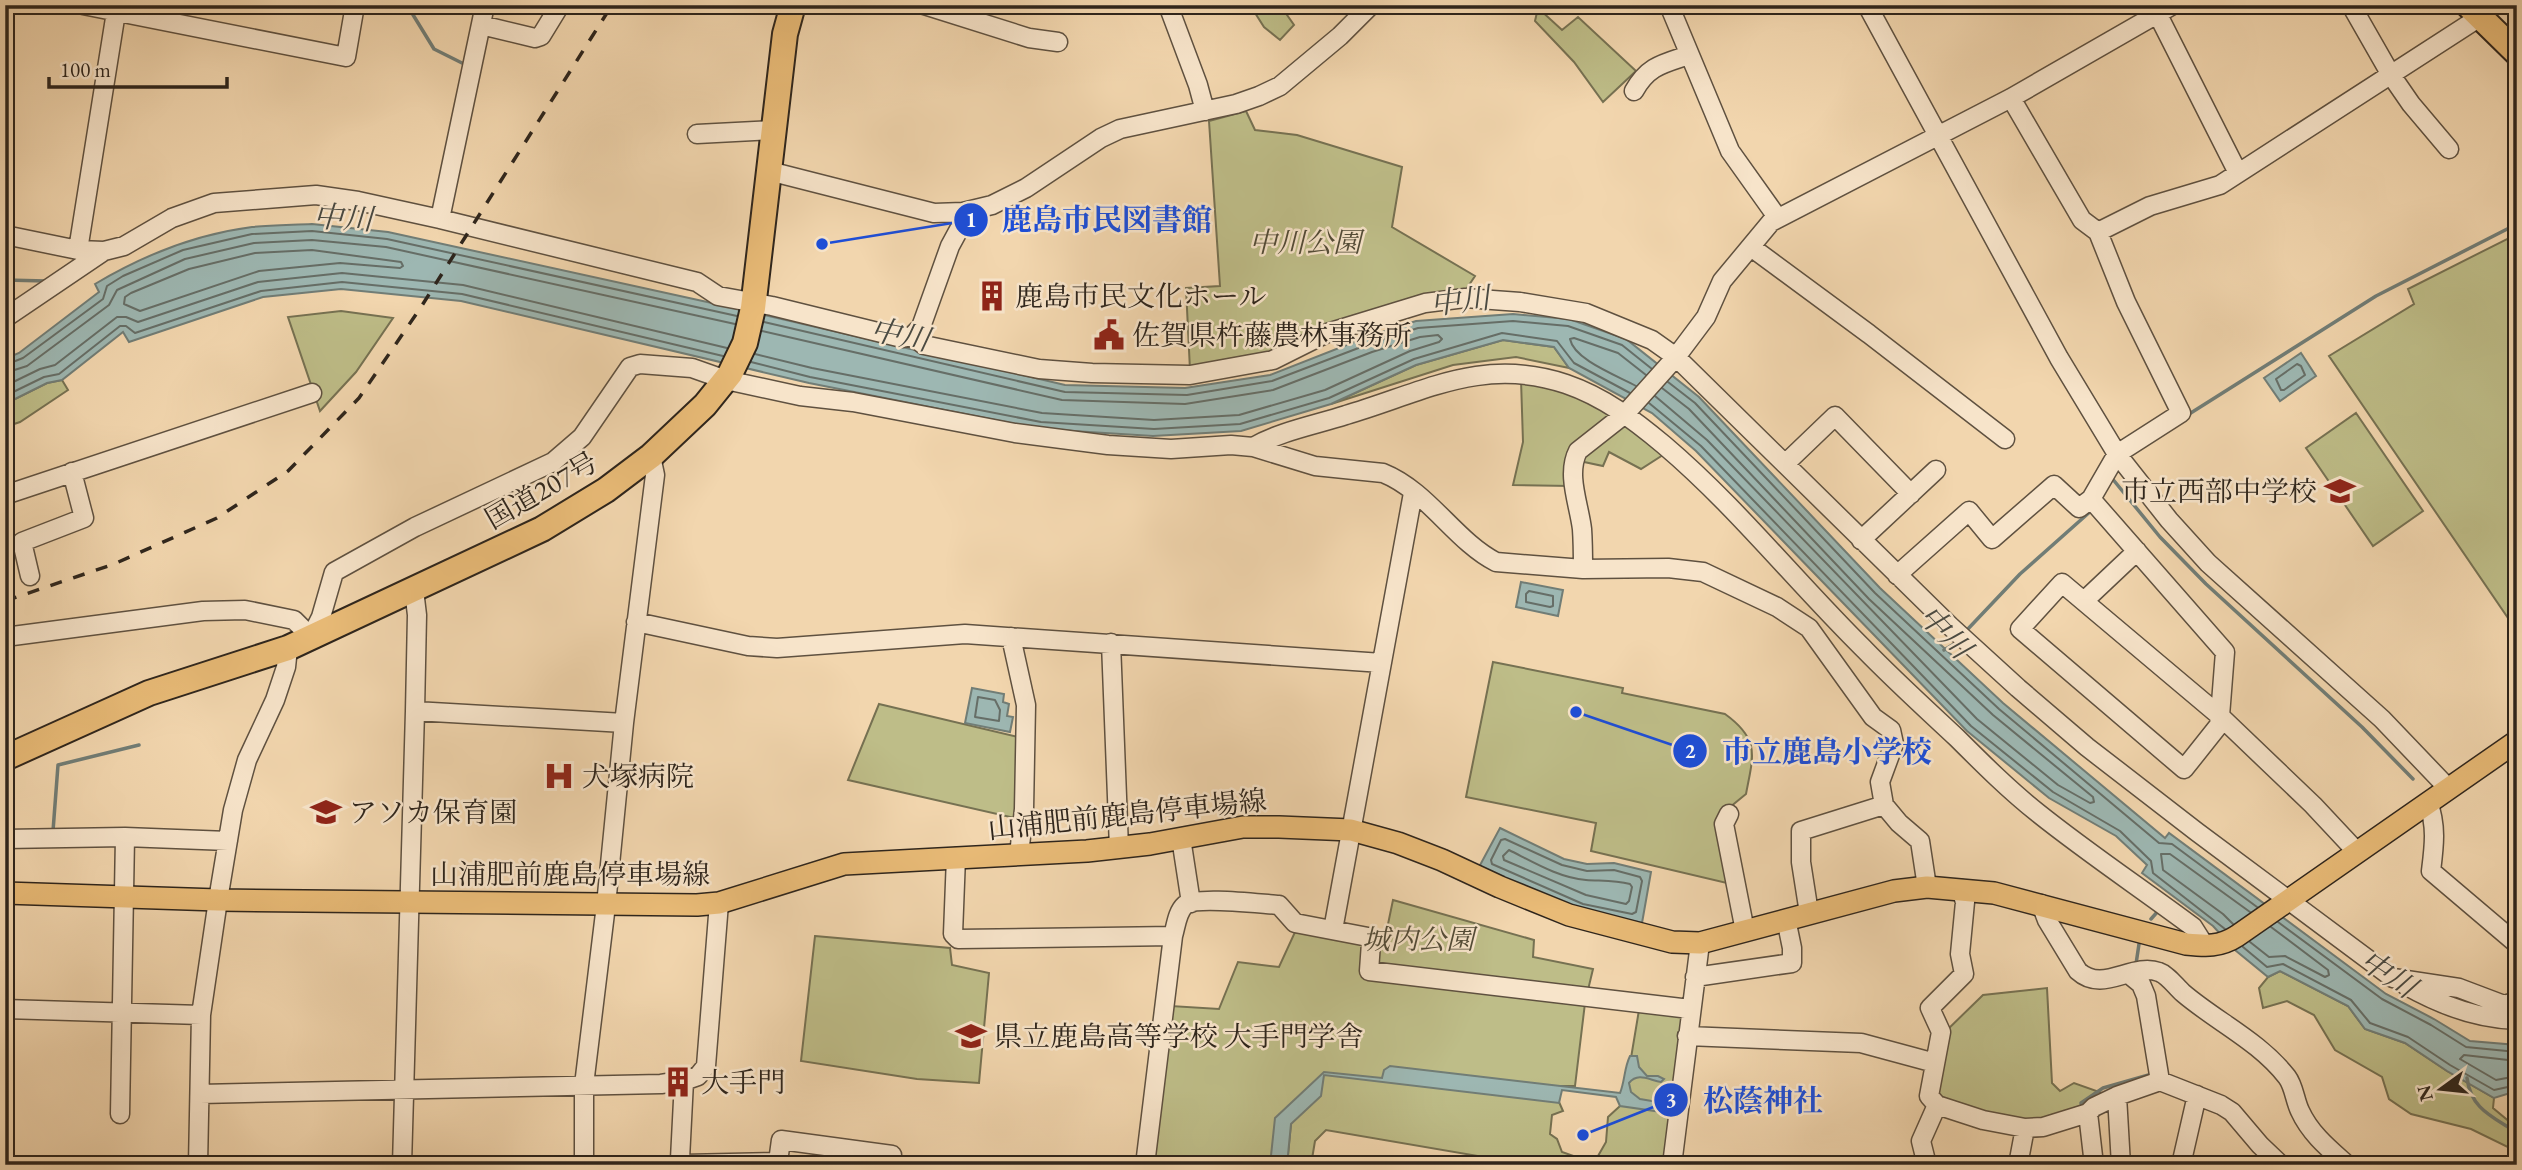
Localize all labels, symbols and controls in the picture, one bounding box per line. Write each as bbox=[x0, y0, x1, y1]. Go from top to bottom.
scale bar bbox=[49, 46, 228, 90]
text: 100 m bbox=[60, 56, 111, 83]
callout: 鹿島市民図書館 bbox=[953, 194, 1226, 245]
water label: 中川 bbox=[312, 196, 377, 239]
text: 鹿島市民図書館 bbox=[1002, 200, 1212, 239]
text: 1 bbox=[965, 206, 977, 233]
park label: 中川公園 bbox=[1249, 224, 1365, 260]
water label: 中川 bbox=[1428, 277, 1495, 324]
place label: 鹿島市民文化ホール bbox=[1015, 278, 1266, 314]
building icon: 鹿島市民文化ホール bbox=[975, 279, 1009, 313]
water label: 中川 bbox=[867, 310, 936, 360]
place label: 佐賀県杵藤農林事務所 bbox=[1132, 317, 1412, 353]
public building icon: 佐賀県杵藤農林事務所 bbox=[1092, 318, 1126, 352]
street label: 国道207号 bbox=[478, 443, 604, 537]
place label: 市立西部中学校 bbox=[2121, 473, 2317, 509]
school or university icon: 市立西部中学校 bbox=[2323, 474, 2357, 508]
water label: 中川 bbox=[1910, 597, 1982, 669]
callout: 市立鹿島小学校 bbox=[1673, 726, 1946, 777]
text: 市立鹿島小学校 bbox=[1722, 732, 1932, 771]
text: 2 bbox=[1684, 737, 1696, 764]
place label: 犬塚病院 bbox=[582, 758, 694, 794]
hospital icon: 犬塚病院 bbox=[542, 759, 576, 793]
street label: 山浦肥前鹿島停車場線 bbox=[986, 781, 1268, 847]
place label: アソカ保育園 bbox=[349, 794, 517, 830]
school or university icon: アソカ保育園 bbox=[309, 795, 343, 829]
street label: 山浦肥前鹿島停車場線 bbox=[430, 856, 710, 892]
park label: 城内公園 bbox=[1362, 921, 1478, 957]
water label: 中川 bbox=[2353, 941, 2427, 1008]
place label: 県立鹿島高等学校 大手門学舎 bbox=[994, 1018, 1364, 1054]
school or university icon: 県立鹿島高等学校 大手門学舎 bbox=[954, 1019, 988, 1053]
north arrow bbox=[2406, 1054, 2476, 1124]
place label: 大手門 bbox=[701, 1064, 785, 1100]
building icon: 大手門 bbox=[661, 1065, 695, 1099]
callout: 松蔭神社 bbox=[1654, 1075, 1837, 1126]
text: 松蔭神社 bbox=[1703, 1081, 1823, 1120]
text: N bbox=[2411, 1082, 2439, 1104]
text: 3 bbox=[1665, 1086, 1677, 1113]

